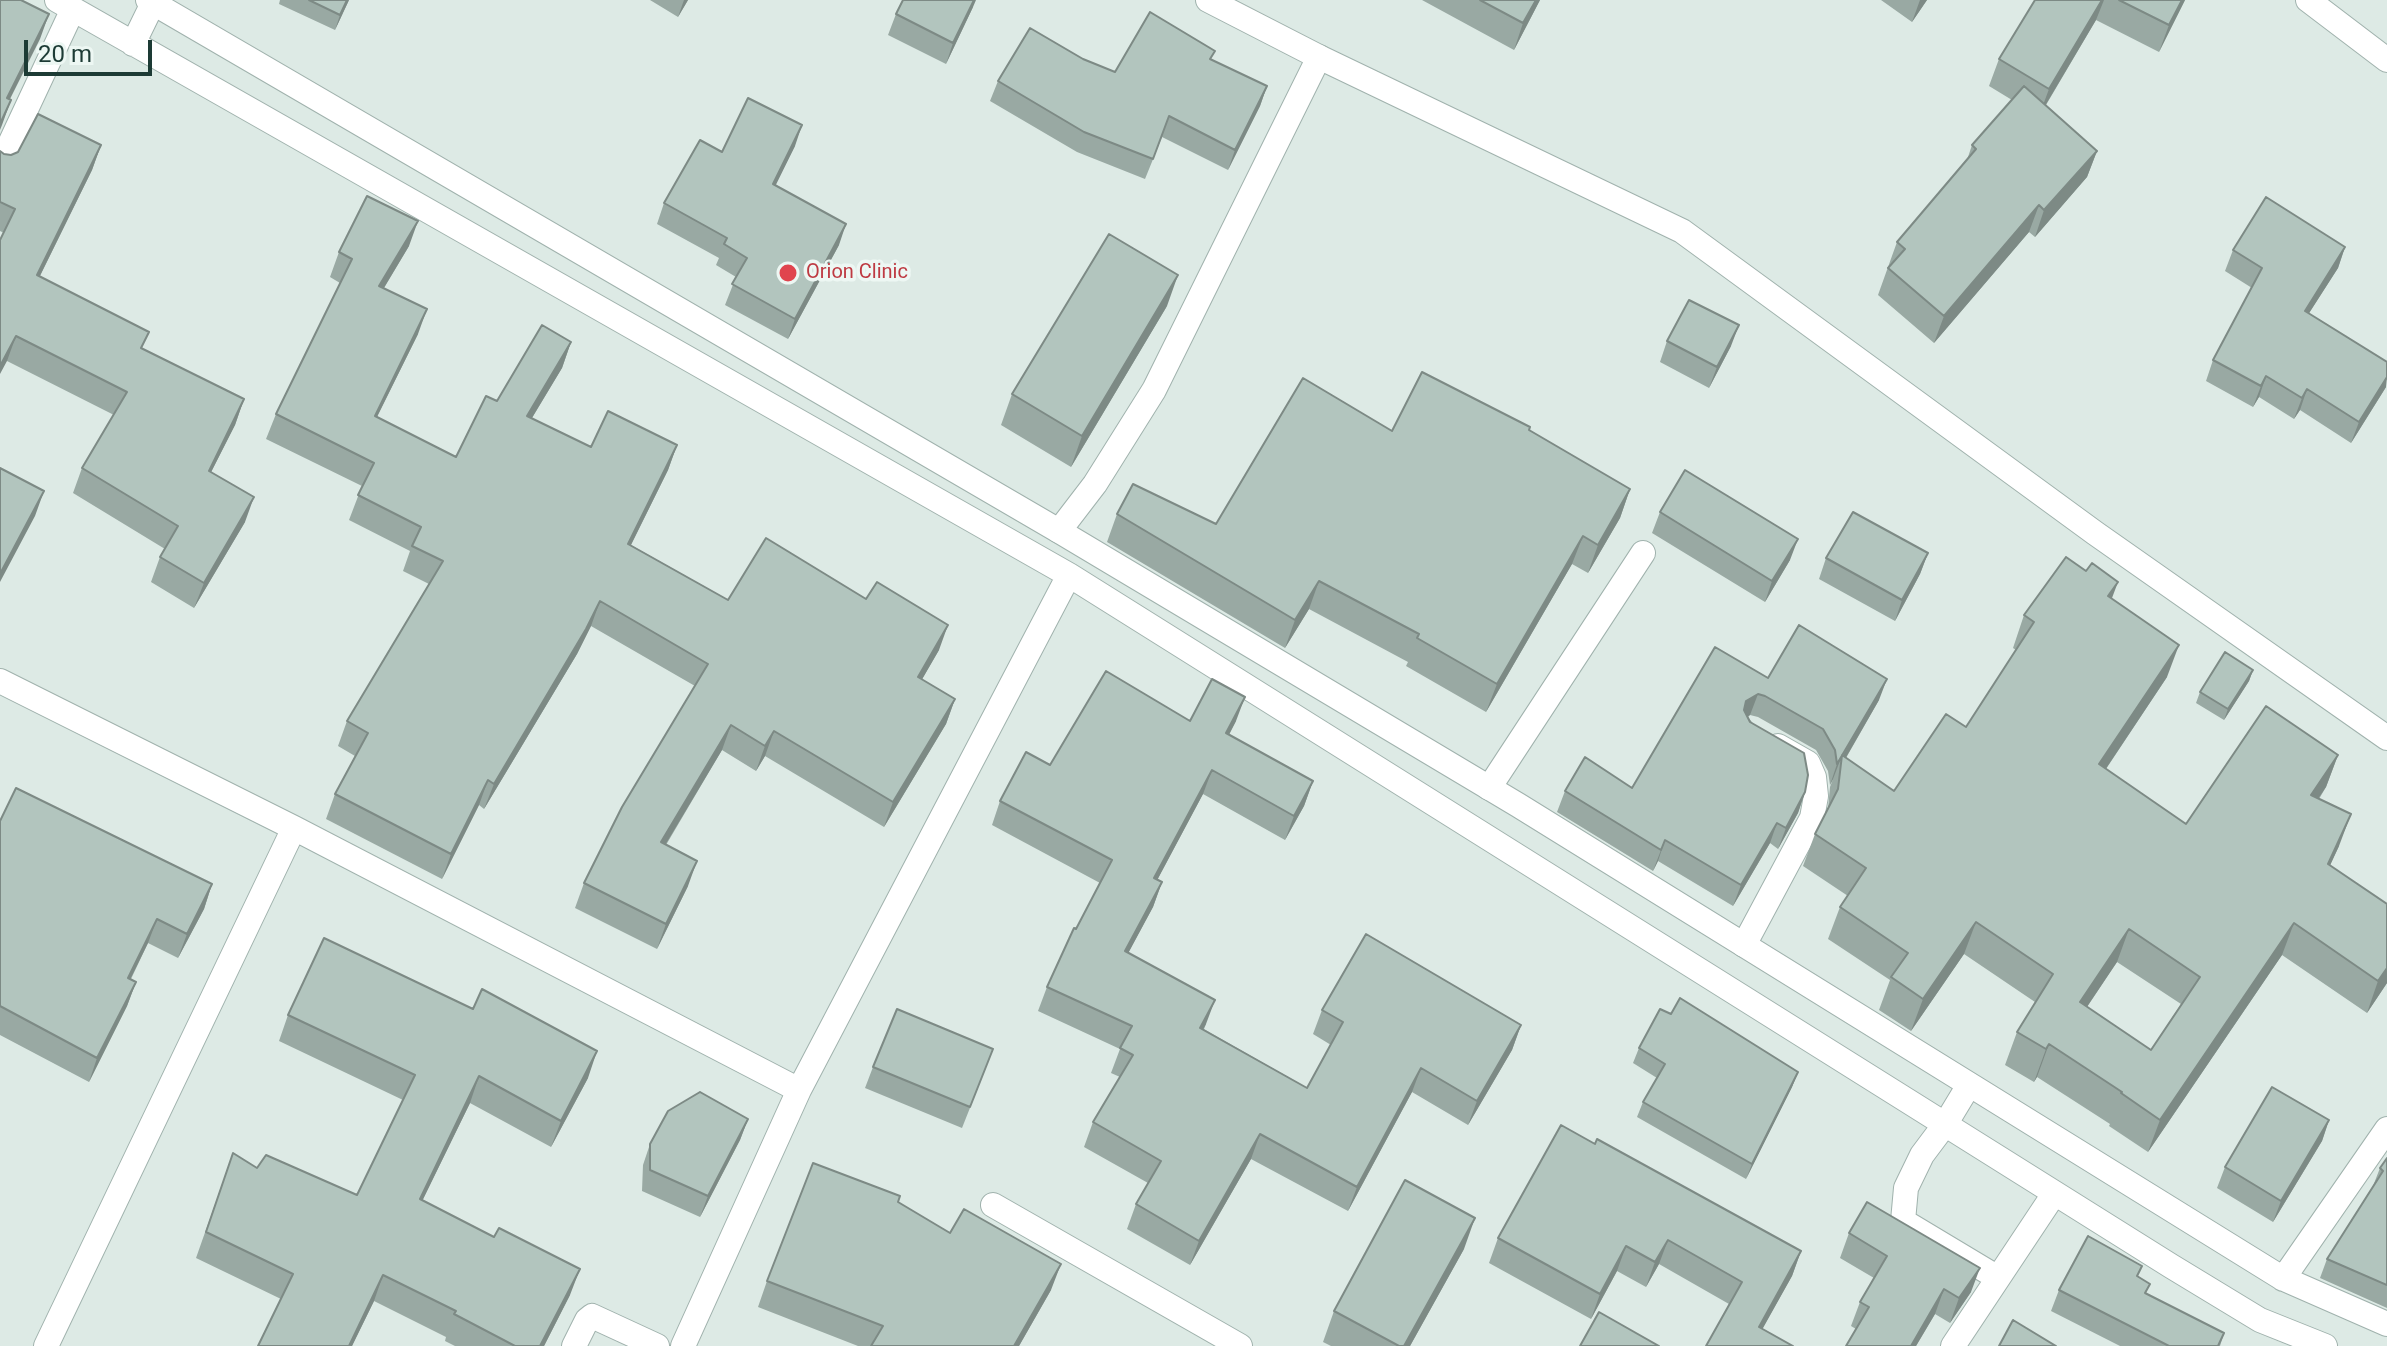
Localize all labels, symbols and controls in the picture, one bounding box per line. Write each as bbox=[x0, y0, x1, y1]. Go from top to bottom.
scale bar bbox=[28, 24, 156, 74]
text: 20 m bbox=[38, 40, 92, 68]
place label: Orion Clinic bbox=[806, 261, 908, 285]
marker: Orion Clinic bbox=[777, 262, 799, 284]

